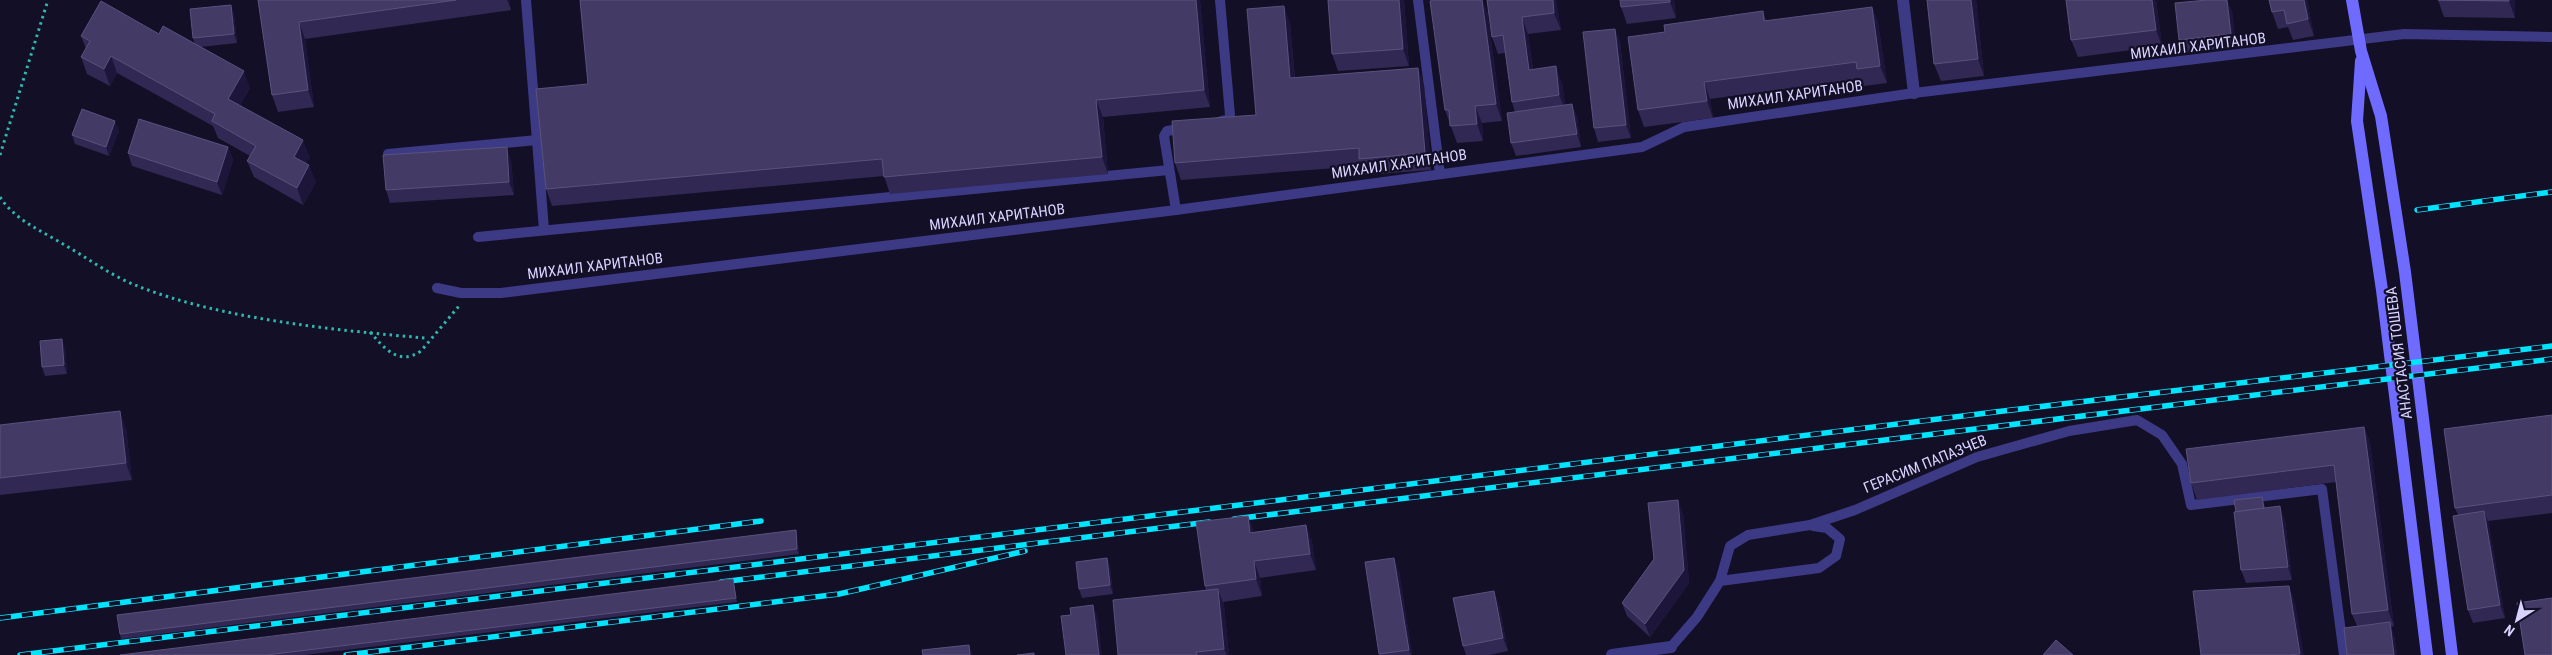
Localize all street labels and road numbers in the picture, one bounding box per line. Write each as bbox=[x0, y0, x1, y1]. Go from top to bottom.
street label: МИХАИЛ ХАРИТАНОВ bbox=[2129, 29, 2267, 63]
street label: МИХАИЛ ХАРИТАНОВ bbox=[1726, 77, 1864, 113]
street label: МИХАИЛ ХАРИТАНОВ bbox=[1330, 146, 1468, 182]
street label: МИХАИЛ ХАРИТАНОВ bbox=[928, 200, 1066, 234]
street label: МИХАИЛ ХАРИТАНОВ bbox=[526, 249, 664, 283]
street label: АНАСТАСИЯ ТОШЕВА bbox=[2382, 285, 2416, 420]
street label: ГЕРАСИМ ПАПАЗЧЕВ bbox=[1861, 431, 1989, 497]

